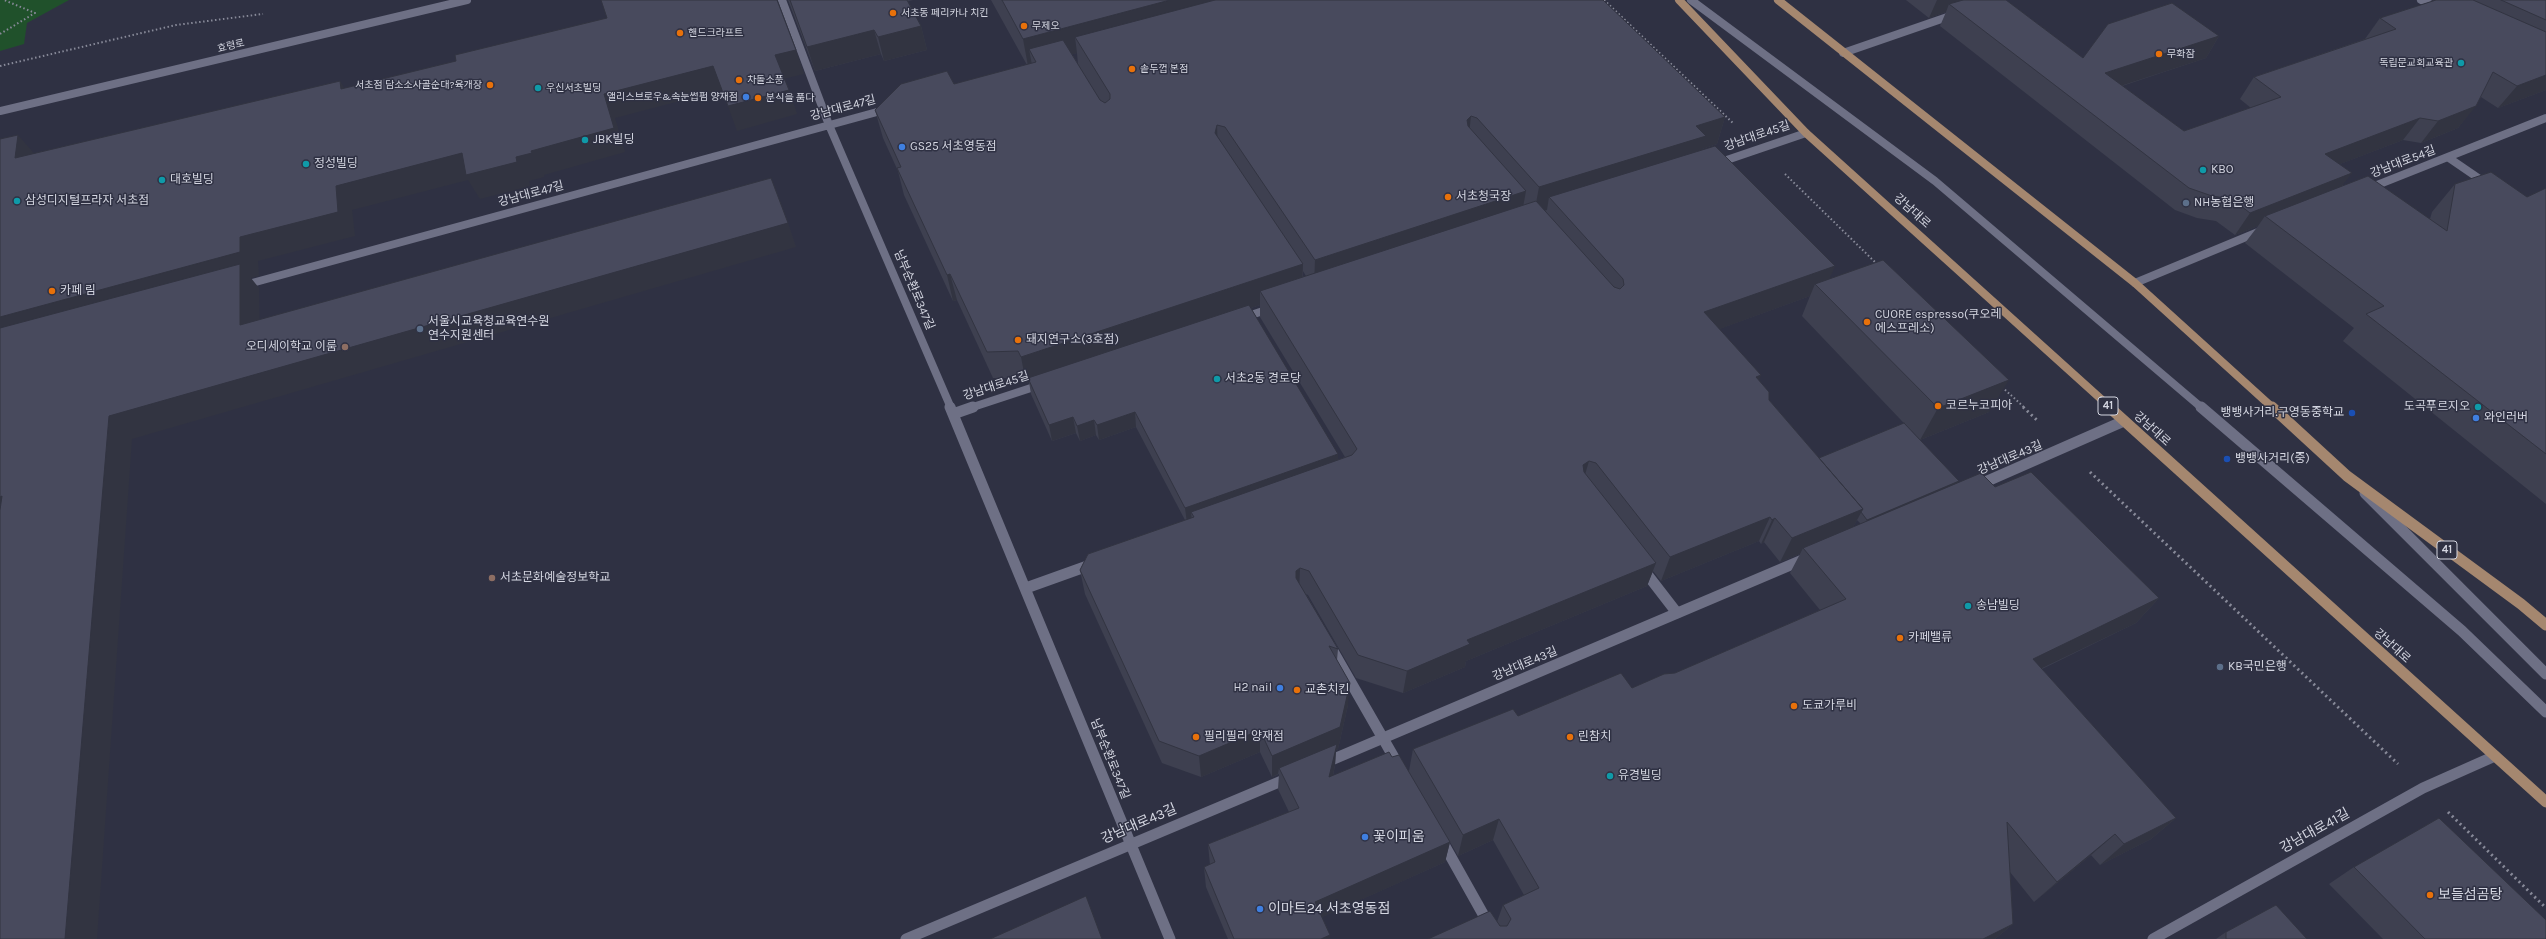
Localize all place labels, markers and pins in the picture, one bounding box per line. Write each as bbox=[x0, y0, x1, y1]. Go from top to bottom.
place label: 서초동 페리카나 치킨 bbox=[901, 7, 989, 19]
marker: 서초동 페리카나 치킨 bbox=[888, 8, 898, 18]
place label: 무제오 bbox=[1032, 20, 1060, 32]
marker: 무제오 bbox=[1019, 21, 1029, 31]
place label: 핸드크라프트 bbox=[688, 27, 743, 39]
marker: 핸드크라프트 bbox=[675, 28, 685, 38]
place label: 무화잠 bbox=[2167, 48, 2195, 60]
marker: 무화잠 bbox=[2154, 49, 2164, 59]
place label: 독립문교회교육관 bbox=[2379, 57, 2453, 69]
marker: 독립문교회교육관 bbox=[2456, 58, 2466, 68]
place label: 솥두껍 본점 bbox=[1140, 63, 1188, 75]
marker: 솥두껍 본점 bbox=[1127, 64, 1137, 74]
place label: 차돌소풍 bbox=[747, 74, 784, 86]
marker: 차돌소풍 bbox=[734, 75, 744, 85]
place label: 서초점 담소소사골순대?육개장 bbox=[355, 79, 482, 91]
marker: 서초점 담소소사골순대?육개장 bbox=[485, 80, 495, 90]
place label: 우신서초빌딩 bbox=[546, 82, 601, 94]
marker: 우신서초빌딩 bbox=[533, 83, 543, 93]
place label: 앨리스브로우&속눈썹펌 양재점 bbox=[607, 91, 738, 103]
marker: 앨리스브로우&속눈썹펌 양재점 bbox=[741, 92, 751, 102]
place label: 분식을 품다 bbox=[766, 92, 814, 104]
marker: 분식을 품다 bbox=[753, 93, 763, 103]
place label: JBK빌딩 bbox=[593, 133, 635, 147]
marker: JBK빌딩 bbox=[580, 135, 590, 145]
place label: GS25 서초영동점 bbox=[910, 140, 997, 154]
marker: GS25 서초영동점 bbox=[897, 142, 907, 152]
place label: 정성빌딩 bbox=[314, 157, 358, 171]
marker: 정성빌딩 bbox=[301, 159, 311, 169]
place label: KBO bbox=[2211, 163, 2233, 177]
marker: KBO bbox=[2198, 165, 2208, 175]
place label: 대호빌딩 bbox=[170, 173, 214, 187]
marker: 대호빌딩 bbox=[157, 175, 167, 185]
place label: 서초청국장 bbox=[1456, 190, 1511, 204]
marker: 서초청국장 bbox=[1443, 192, 1453, 202]
place label: 삼성디지털프라자 서초점 bbox=[25, 194, 149, 208]
marker: 삼성디지털프라자 서초점 bbox=[12, 196, 22, 206]
place label: NH농협은행 bbox=[2194, 196, 2254, 210]
marker: NH농협은행 bbox=[2181, 198, 2191, 208]
place label: 카페 림 bbox=[60, 284, 96, 298]
marker: 카페 림 bbox=[47, 286, 57, 296]
place label: CUORE espresso(쿠오레 에스프레소) bbox=[1875, 308, 2001, 336]
place label: 서울시교육청교육연수원 연수지원센터 bbox=[428, 315, 549, 343]
marker: CUORE espresso(쿠오레 에스프레소) bbox=[1862, 317, 1872, 327]
marker: 서울시교육청교육연수원 연수지원센터 bbox=[415, 324, 425, 334]
place label: 돼지연구소(3호점) bbox=[1026, 333, 1119, 347]
marker: 돼지연구소(3호점) bbox=[1013, 335, 1023, 345]
place label: 오디세이학교 이룸 bbox=[246, 340, 337, 354]
marker: 오디세이학교 이룸 bbox=[340, 342, 350, 352]
place label: 서초2동 경로당 bbox=[1225, 372, 1301, 386]
marker: 서초2동 경로당 bbox=[1212, 374, 1222, 384]
place label: 코르누코피아 bbox=[1946, 399, 2012, 413]
place label: 도곡푸르지오 bbox=[2404, 400, 2470, 414]
marker: 코르누코피아 bbox=[1933, 401, 1943, 411]
marker: 도곡푸르지오 bbox=[2473, 402, 2483, 412]
place label: 뱅뱅사거리.구영동중학교 bbox=[2220, 406, 2344, 420]
marker: 뱅뱅사거리.구영동중학교 bbox=[2347, 408, 2357, 418]
place label: 와인러버 bbox=[2484, 411, 2528, 425]
marker: 와인러버 bbox=[2471, 413, 2481, 423]
place label: 뱅뱅사거리(중) bbox=[2235, 452, 2310, 466]
marker: 뱅뱅사거리(중) bbox=[2222, 454, 2232, 464]
place label: 서초문화예술정보학교 bbox=[500, 571, 610, 585]
marker: 서초문화예술정보학교 bbox=[487, 573, 497, 583]
place label: 송남빌딩 bbox=[1976, 599, 2020, 613]
marker: 송남빌딩 bbox=[1963, 601, 1973, 611]
place label: 카페밸류 bbox=[1908, 631, 1952, 645]
marker: 카페밸류 bbox=[1895, 633, 1905, 643]
place label: KB국민은행 bbox=[2228, 660, 2287, 674]
marker: KB국민은행 bbox=[2215, 662, 2225, 672]
place label: H2 nail bbox=[1233, 681, 1272, 695]
marker: H2 nail bbox=[1275, 683, 1285, 693]
place label: 교촌치킨 bbox=[1305, 683, 1349, 697]
marker: 교촌치킨 bbox=[1292, 685, 1302, 695]
place label: 도쿄가루비 bbox=[1802, 699, 1857, 713]
marker: 도쿄가루비 bbox=[1789, 701, 1799, 711]
place label: 필리필리 양재점 bbox=[1204, 730, 1284, 744]
place label: 린참치 bbox=[1578, 730, 1611, 744]
marker: 필리필리 양재점 bbox=[1191, 732, 1201, 742]
marker: 린참치 bbox=[1565, 732, 1575, 742]
place label: 유경빌딩 bbox=[1618, 769, 1662, 783]
marker: 유경빌딩 bbox=[1605, 771, 1615, 781]
place label: 꽃이피움 bbox=[1373, 829, 1425, 845]
marker: 꽃이피움 bbox=[1360, 832, 1370, 842]
place label: 보들섬곰탕 bbox=[2438, 887, 2502, 903]
marker: 보들섬곰탕 bbox=[2425, 890, 2435, 900]
place label: 이마트24 서초영동점 bbox=[1268, 901, 1390, 917]
marker: 이마트24 서초영동점 bbox=[1255, 904, 1265, 914]

